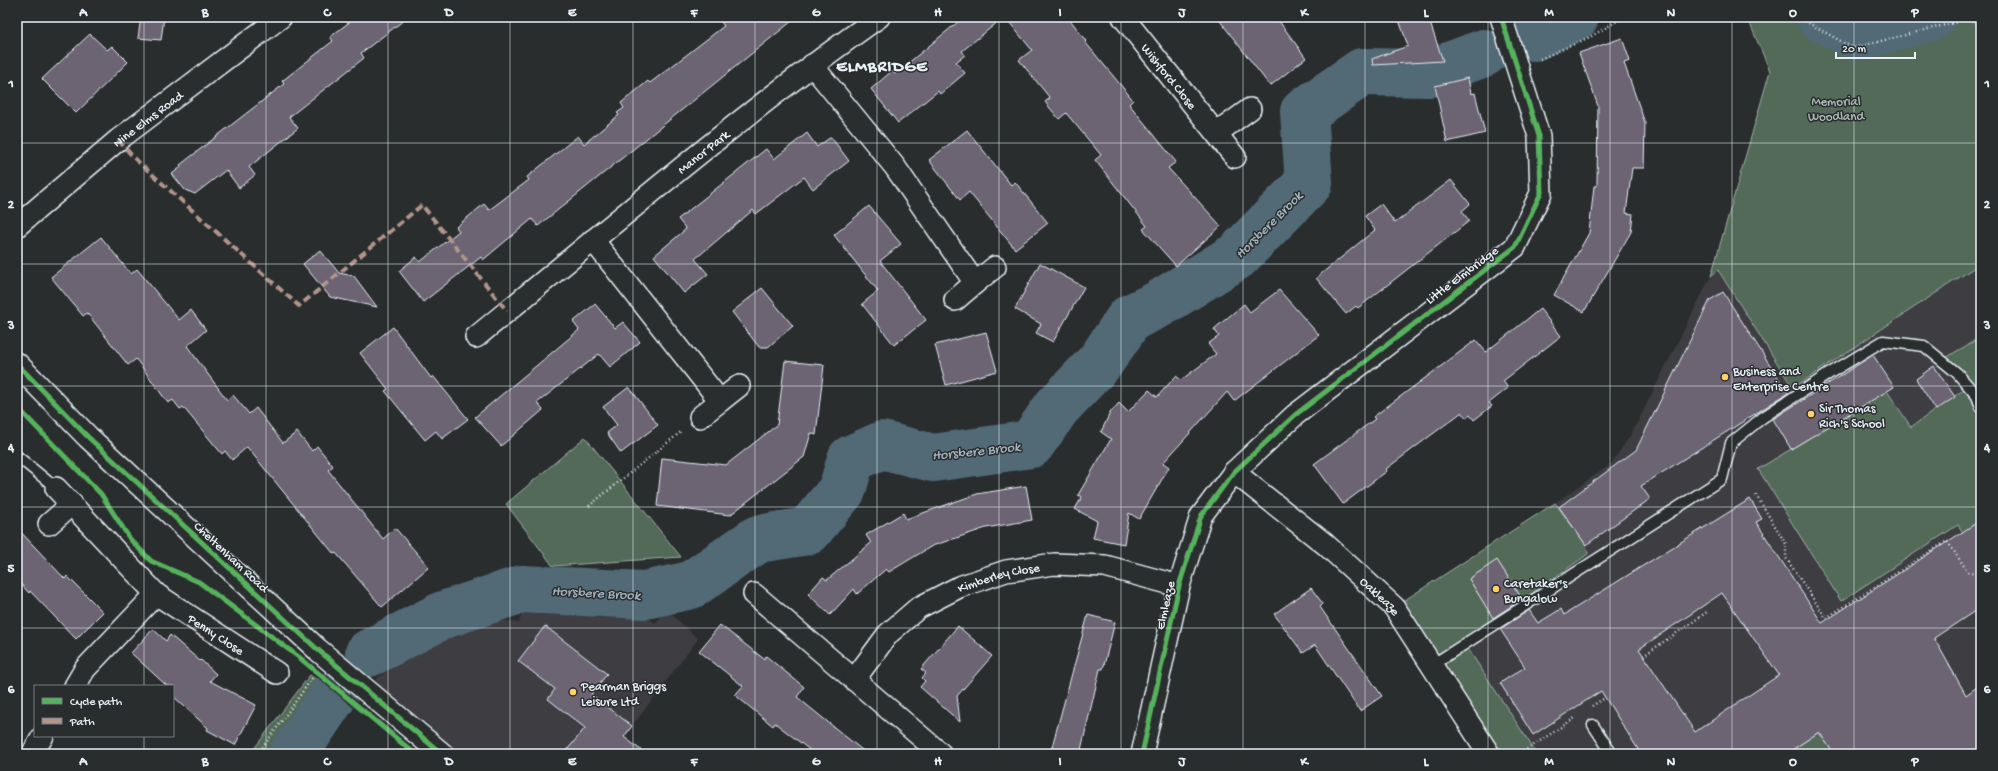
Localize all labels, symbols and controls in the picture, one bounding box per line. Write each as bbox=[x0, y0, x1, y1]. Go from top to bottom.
text: A bbox=[78, 6, 88, 21]
text: B bbox=[201, 6, 210, 21]
text: C bbox=[322, 6, 332, 21]
text: D bbox=[444, 6, 454, 21]
text: E bbox=[568, 6, 577, 21]
text: F bbox=[690, 6, 699, 21]
text: G bbox=[812, 6, 821, 21]
text: H bbox=[934, 6, 942, 21]
text: I bbox=[1058, 6, 1062, 21]
text: J bbox=[1178, 6, 1187, 21]
text: K bbox=[1299, 6, 1309, 21]
text: L bbox=[1424, 6, 1430, 21]
text: M bbox=[1544, 6, 1554, 21]
text: N bbox=[1667, 6, 1676, 21]
text: O bbox=[1789, 6, 1797, 21]
text: P bbox=[1910, 6, 1919, 21]
scale bar bbox=[1836, 34, 1915, 60]
street label: Wishford Close bbox=[1137, 41, 1199, 113]
text: 20 m bbox=[1842, 43, 1867, 57]
district label: ELMBRIDGE bbox=[836, 58, 928, 78]
text: 1 bbox=[7, 77, 14, 92]
text: 1 bbox=[1983, 77, 1990, 92]
street label: Nine Elms Road bbox=[111, 88, 188, 151]
park label: Memorial Woodland bbox=[1808, 95, 1865, 125]
street label: Manor Park bbox=[675, 127, 734, 178]
water label: Horsbere Brook bbox=[1233, 187, 1308, 263]
text: 2 bbox=[8, 198, 15, 213]
text: 2 bbox=[1984, 198, 1991, 213]
street label: Little Elmbridge bbox=[1423, 244, 1502, 308]
text: 3 bbox=[7, 319, 15, 334]
text: 3 bbox=[1983, 319, 1991, 334]
place label: Business and Enterprise Centre bbox=[1732, 365, 1829, 395]
marker: Business and Enterprise Centre bbox=[1720, 372, 1730, 382]
place label: Sir Thomas Rich's School bbox=[1819, 402, 1885, 432]
marker: Sir Thomas Rich's School bbox=[1806, 409, 1816, 419]
water label: Horsbere Brook bbox=[931, 439, 1023, 466]
text: 4 bbox=[7, 441, 15, 456]
text: 4 bbox=[1983, 441, 1991, 456]
street label: Cheltenham Road bbox=[190, 519, 272, 597]
street label: Kimberley Close bbox=[956, 561, 1041, 597]
text: 5 bbox=[8, 562, 15, 577]
text: 5 bbox=[1984, 562, 1991, 577]
street label: Oakleaze bbox=[1356, 575, 1402, 619]
place label: Caretaker's Bungalow bbox=[1503, 577, 1569, 607]
street label: Elmleaze bbox=[1154, 580, 1179, 631]
water label: Horsbere Brook bbox=[551, 584, 642, 605]
marker: Caretaker's Bungalow bbox=[1491, 584, 1501, 594]
street label: Penny Close bbox=[183, 611, 246, 660]
place label: Pearman Briggs Leisure Ltd bbox=[580, 680, 667, 710]
text: 6 bbox=[8, 683, 15, 698]
text: 6 bbox=[1984, 683, 1991, 698]
legend bbox=[34, 685, 174, 737]
marker: Pearman Briggs Leisure Ltd bbox=[568, 687, 578, 697]
text: Cycle path bbox=[70, 696, 123, 710]
text: Path bbox=[69, 716, 95, 730]
text: A bbox=[78, 755, 88, 770]
text: B bbox=[201, 755, 210, 770]
text: C bbox=[322, 755, 332, 770]
text: D bbox=[444, 755, 454, 770]
text: E bbox=[568, 755, 577, 770]
text: F bbox=[690, 755, 699, 770]
text: G bbox=[812, 755, 821, 770]
text: H bbox=[934, 755, 942, 770]
text: I bbox=[1058, 755, 1062, 770]
text: J bbox=[1178, 755, 1187, 770]
text: K bbox=[1299, 755, 1309, 770]
text: L bbox=[1424, 755, 1430, 770]
text: M bbox=[1544, 755, 1554, 770]
text: N bbox=[1667, 755, 1676, 770]
text: O bbox=[1789, 755, 1797, 770]
text: P bbox=[1910, 755, 1919, 770]

